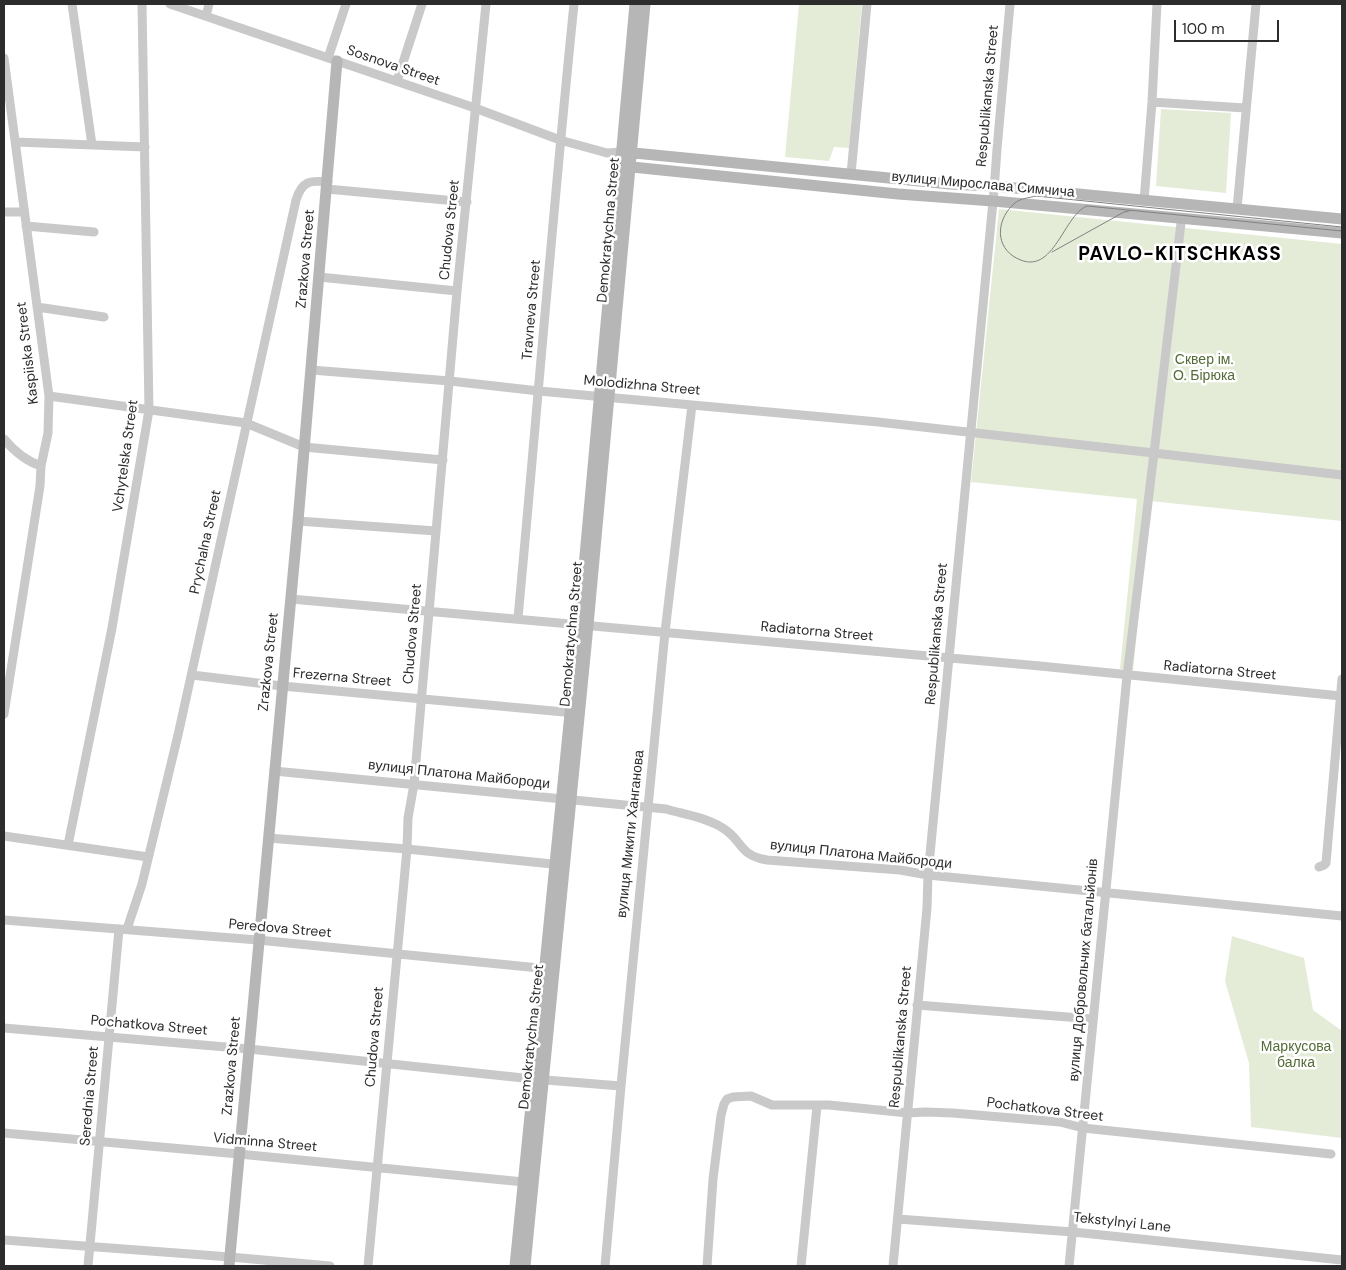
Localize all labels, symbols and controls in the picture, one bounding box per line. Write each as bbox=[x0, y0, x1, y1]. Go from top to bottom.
scale bar bbox=[1176, 10, 1281, 42]
text: 100 m bbox=[1182, 19, 1225, 39]
street label: Respublikanska Street bbox=[973, 24, 1003, 168]
street label: Sosnova Street bbox=[344, 42, 442, 90]
street label: Demokratychna Street bbox=[594, 157, 624, 303]
street label: вулиця Мирослава Симчича bbox=[891, 169, 1075, 201]
street label: Chudova Street bbox=[436, 179, 464, 281]
street label: Zrazkova Street bbox=[293, 209, 319, 309]
district label: PAVLO-KITSCHKASS bbox=[1076, 244, 1284, 266]
street label: Travneva Street bbox=[519, 259, 545, 361]
street label: Kaspiiska Street bbox=[13, 301, 43, 405]
park label: Сквер ім. О. Бірюка bbox=[1173, 352, 1235, 384]
street label: Molodizhna Street bbox=[583, 373, 701, 399]
street label: Vchytelska Street bbox=[110, 399, 142, 513]
street label: Prychalna Street bbox=[187, 488, 225, 596]
street label: Demokratychna Street bbox=[557, 561, 587, 707]
street label: Respublikanska Street bbox=[922, 562, 952, 706]
street label: Chudova Street bbox=[400, 583, 426, 685]
street label: Zrazkova Street bbox=[255, 612, 283, 712]
street label: Radiatorna Street bbox=[760, 619, 874, 645]
street label: Radiatorna Street bbox=[1163, 658, 1277, 684]
street label: Frezerna Street bbox=[292, 665, 392, 691]
street label: вулиця Микити Ханганова bbox=[614, 749, 648, 919]
street label: вулиця Платона Майбороди bbox=[367, 757, 551, 793]
street label: вулиця Платона Майбороди bbox=[769, 837, 953, 873]
street label: вулиця Добровольчих батальйонів bbox=[1066, 858, 1102, 1082]
street label: Peredova Street bbox=[228, 916, 332, 942]
street label: Demokratychna Street bbox=[516, 964, 548, 1110]
street label: Respublikanska Street bbox=[886, 965, 916, 1109]
street label: Chudova Street bbox=[362, 986, 388, 1088]
street label: Pochatkova Street bbox=[90, 1013, 208, 1039]
street label: Zrazkova Street bbox=[219, 1016, 245, 1116]
park label: Маркусова балка bbox=[1261, 1039, 1331, 1072]
street label: Serednia Street bbox=[77, 1045, 103, 1147]
street label: Pochatkova Street bbox=[986, 1095, 1104, 1125]
street label: Vidminna Street bbox=[212, 1130, 318, 1156]
street label: Tekstylnyi Lane bbox=[1072, 1210, 1172, 1236]

